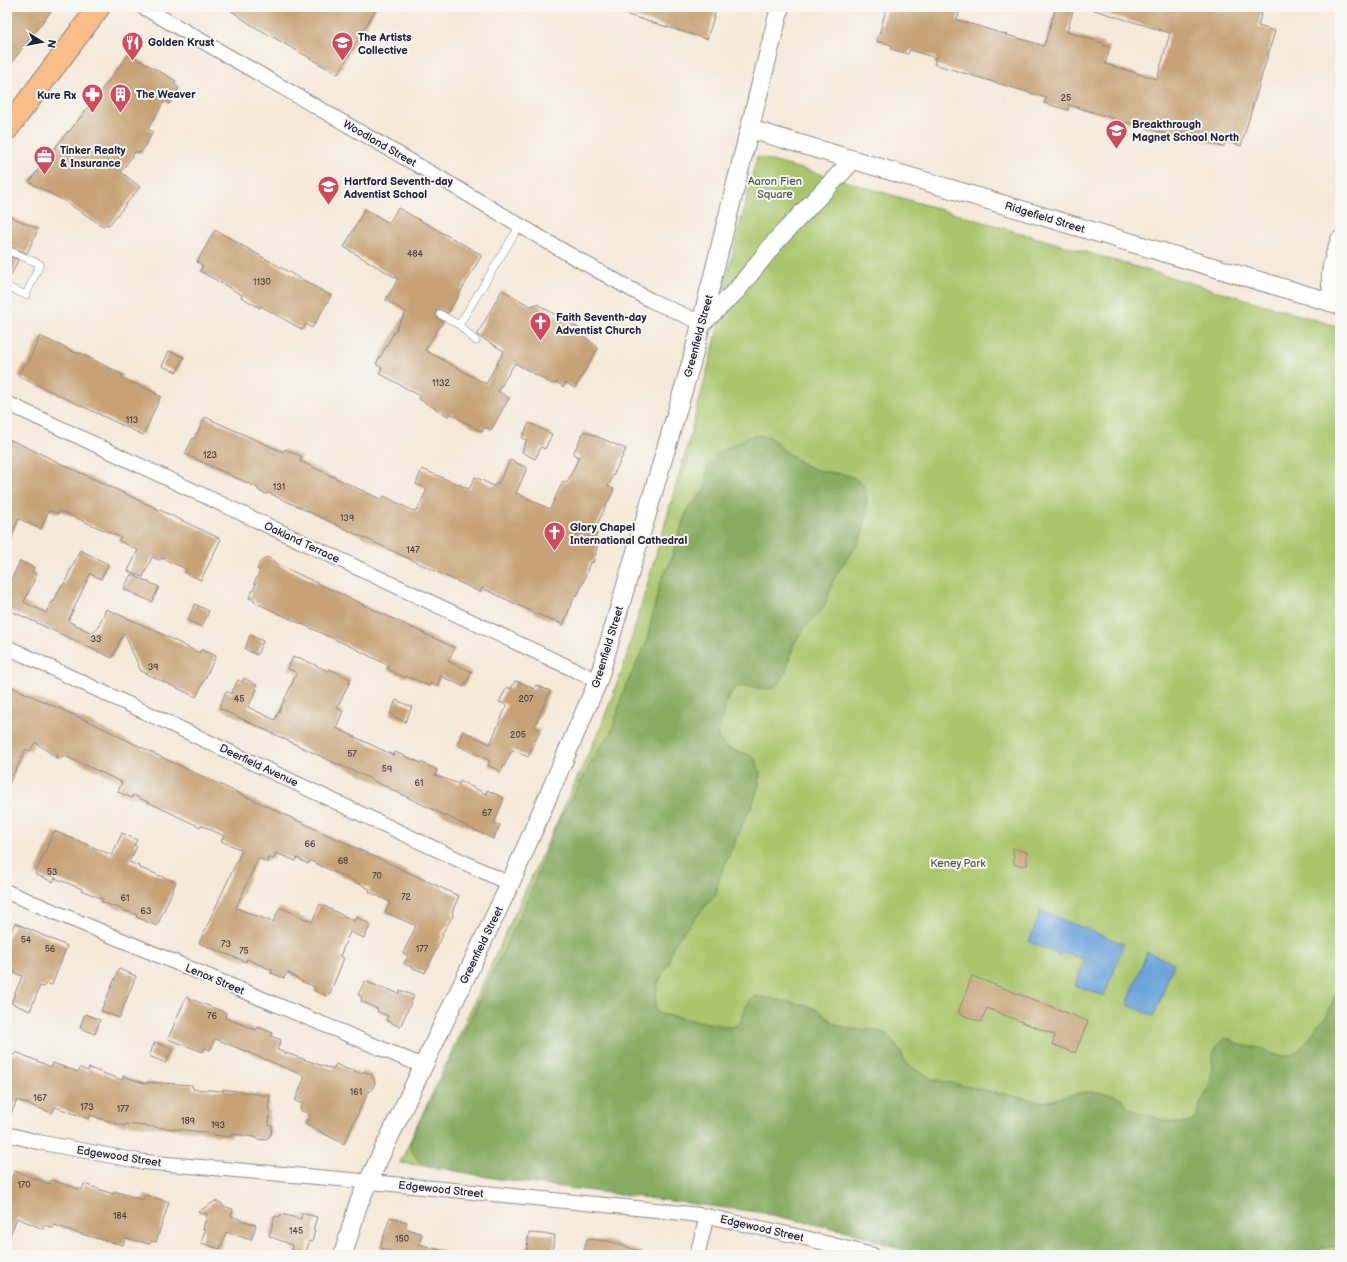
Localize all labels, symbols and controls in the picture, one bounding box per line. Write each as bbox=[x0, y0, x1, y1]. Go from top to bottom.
north arrow bbox=[22, 22, 62, 62]
restaurant icon: Golden Krust bbox=[119, 29, 145, 62]
school or university icon: The Artists Collective bbox=[329, 30, 355, 63]
place label: The Artists Collective bbox=[358, 31, 412, 57]
place label: Golden Krust bbox=[148, 36, 214, 49]
text: N bbox=[44, 39, 58, 49]
building icon: The Weaver bbox=[107, 81, 133, 114]
pharmacy icon: Kure Rx bbox=[79, 82, 105, 115]
place label: The Weaver bbox=[136, 88, 196, 101]
place label: Kure Rx bbox=[37, 89, 76, 102]
house number: 25 bbox=[1061, 93, 1071, 104]
street label: Woodland Street bbox=[341, 117, 419, 170]
school or university icon: Breakthrough Magnet School North bbox=[1104, 117, 1130, 150]
place label: Breakthrough Magnet School North bbox=[1132, 118, 1239, 144]
office icon: Tinker Realty & Insurance bbox=[31, 143, 57, 176]
place label: Tinker Realty & Insurance bbox=[60, 144, 126, 170]
school or university icon: Hartford Seventh-day Adventist School bbox=[316, 174, 342, 207]
place label: Hartford Seventh-day Adventist School bbox=[343, 175, 453, 201]
park label: Aaron Fien Square bbox=[748, 175, 802, 201]
street label: Ridgefield Street bbox=[1003, 199, 1087, 236]
house number: 484 bbox=[407, 249, 424, 260]
house number: 1130 bbox=[253, 277, 271, 288]
street label: Greenfield Street bbox=[681, 293, 716, 379]
church icon: Faith Seventh-day Adventist Church bbox=[528, 310, 554, 343]
place label: Faith Seventh-day Adventist Church bbox=[555, 311, 646, 337]
house number: 1132 bbox=[432, 378, 451, 389]
house number: 113 bbox=[126, 415, 139, 426]
house number: 123 bbox=[203, 450, 218, 461]
house number: 131 bbox=[273, 482, 285, 493]
house number: 139 bbox=[340, 513, 354, 524]
street label: Oakland Terrace bbox=[262, 519, 342, 566]
church icon: Glory Chapel International Cathedral bbox=[542, 520, 568, 553]
place label: Glory Chapel International Cathedral bbox=[570, 521, 687, 547]
house number: 147 bbox=[406, 545, 420, 556]
street label: Greenfield Street bbox=[589, 604, 626, 690]
house number: 33 bbox=[90, 634, 102, 645]
house number: 39 bbox=[148, 662, 158, 673]
house number: 45 bbox=[234, 694, 244, 705]
house number: 207 bbox=[518, 694, 534, 705]
house number: 205 bbox=[510, 730, 526, 741]
street label: Deerfield Avenue bbox=[217, 742, 301, 790]
house number: 57 bbox=[347, 749, 357, 760]
house number: 59 bbox=[382, 764, 392, 775]
house number: 61 bbox=[415, 778, 423, 789]
house number: 67 bbox=[482, 808, 493, 819]
house number: 66 bbox=[305, 839, 316, 850]
house number: 68 bbox=[338, 856, 348, 867]
park label: Keney Park bbox=[930, 857, 986, 870]
house number: 53 bbox=[47, 867, 58, 878]
house number: 70 bbox=[372, 871, 382, 882]
house number: 72 bbox=[401, 892, 412, 903]
house number: 61 bbox=[121, 893, 129, 904]
street label: Greenfield Street bbox=[457, 904, 506, 986]
house number: 63 bbox=[140, 906, 152, 917]
house number: 54 bbox=[21, 935, 32, 946]
house number: 73 bbox=[221, 939, 231, 950]
house number: 56 bbox=[45, 944, 56, 955]
house number: 177 bbox=[416, 944, 429, 955]
house number: 75 bbox=[239, 946, 249, 957]
street label: Lenox Street bbox=[183, 961, 247, 998]
house number: 76 bbox=[207, 1011, 217, 1022]
house number: 161 bbox=[350, 1087, 362, 1098]
house number: 167 bbox=[33, 1093, 47, 1104]
house number: 173 bbox=[80, 1102, 94, 1113]
house number: 177 bbox=[117, 1104, 130, 1115]
house number: 189 bbox=[181, 1116, 195, 1127]
house number: 193 bbox=[211, 1120, 226, 1131]
street label: Edgewood Street bbox=[76, 1143, 163, 1170]
street label: Edgewood Street bbox=[398, 1179, 485, 1200]
house number: 170 bbox=[17, 1180, 31, 1191]
house number: 184 bbox=[113, 1211, 128, 1222]
street label: Edgewood Street bbox=[719, 1213, 806, 1245]
house number: 145 bbox=[289, 1226, 303, 1237]
house number: 150 bbox=[395, 1234, 409, 1245]

